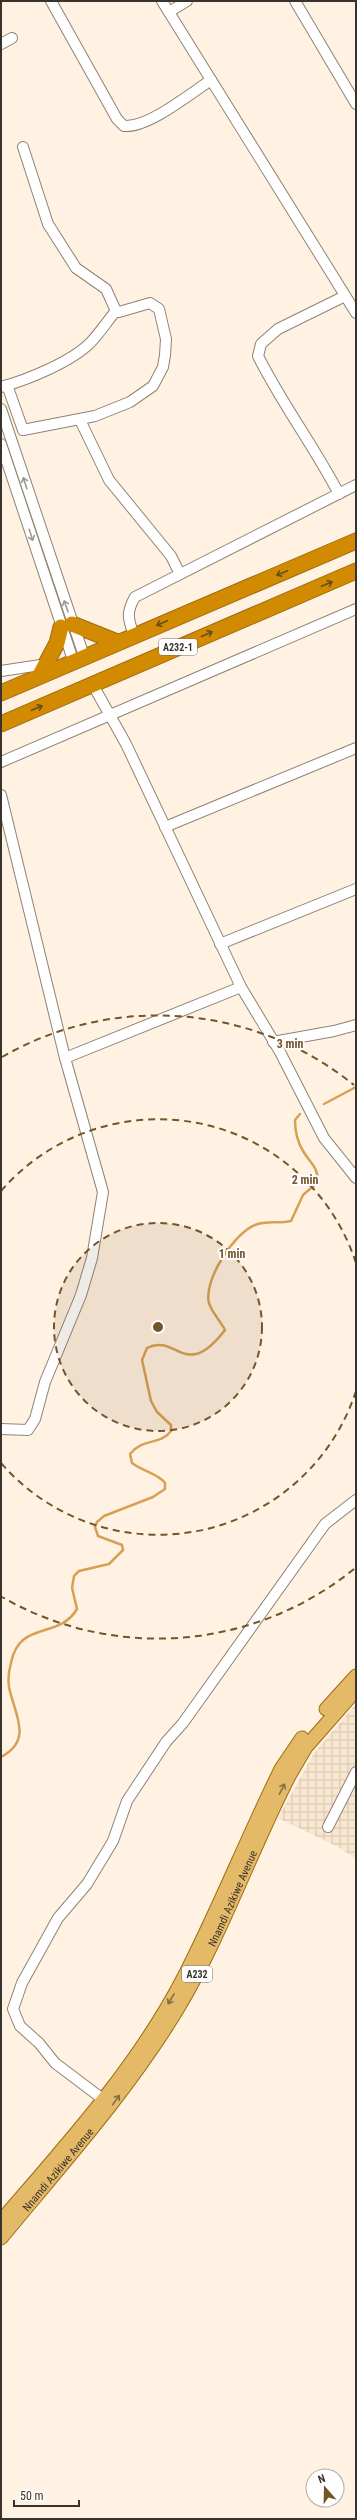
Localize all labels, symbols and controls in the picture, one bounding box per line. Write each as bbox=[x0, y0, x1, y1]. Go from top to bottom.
one-way arrow bbox=[21, 476, 28, 489]
one-way arrow bbox=[27, 528, 35, 540]
one-way arrow bbox=[276, 569, 288, 577]
one-way arrow bbox=[321, 579, 333, 587]
one-way arrow bbox=[61, 601, 69, 613]
one-way arrow bbox=[156, 620, 168, 628]
one-way arrow bbox=[201, 630, 213, 637]
road number: A232-1 bbox=[159, 639, 197, 655]
one-way arrow bbox=[30, 704, 42, 712]
text: 3 min bbox=[277, 1037, 303, 1051]
text: 2 min bbox=[292, 1173, 318, 1187]
text: 1 min bbox=[219, 1247, 245, 1261]
centre of rings bbox=[151, 1320, 165, 1334]
one-way arrow bbox=[279, 1783, 286, 1795]
street label: Nnamdi Azikiwe Avenue bbox=[206, 1848, 260, 1949]
road number: A232 bbox=[182, 1966, 212, 1982]
one-way arrow bbox=[166, 1993, 174, 2005]
one-way arrow bbox=[111, 2095, 120, 2106]
street label: Nnamdi Azikiwe Avenue bbox=[20, 2126, 97, 2214]
north arrow bbox=[305, 2468, 345, 2508]
text: N bbox=[316, 2472, 327, 2486]
scale bar bbox=[14, 2482, 79, 2508]
text: 50 m bbox=[20, 2489, 44, 2503]

